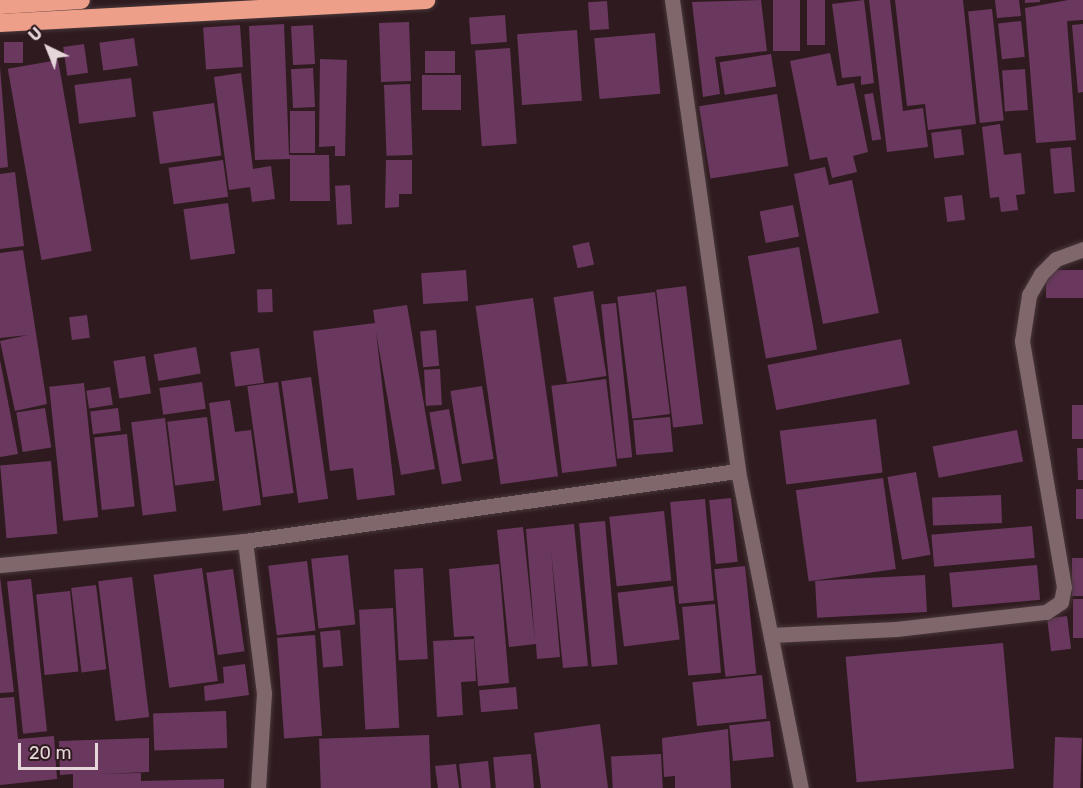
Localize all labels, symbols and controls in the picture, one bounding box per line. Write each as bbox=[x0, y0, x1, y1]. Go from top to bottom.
north arrow bbox=[18, 18, 78, 78]
text: U bbox=[25, 24, 46, 45]
scale bar bbox=[21, 731, 100, 769]
text: 20 m bbox=[29, 742, 71, 764]

